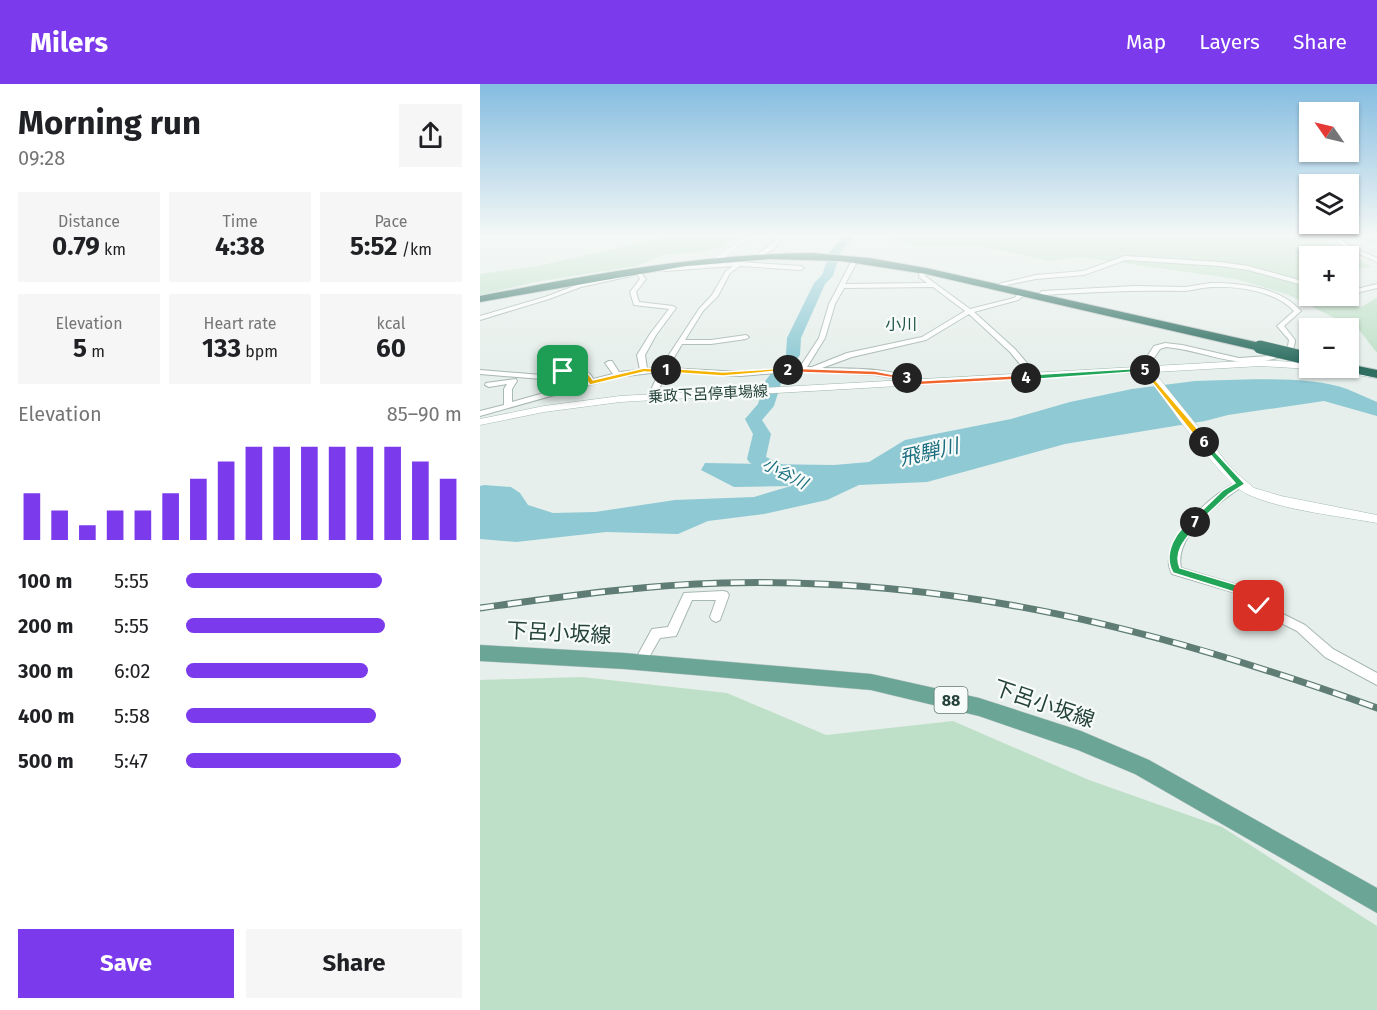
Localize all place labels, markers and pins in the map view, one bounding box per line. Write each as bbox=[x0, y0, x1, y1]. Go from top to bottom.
pin bbox=[537, 345, 588, 396]
pin: 1 bbox=[651, 355, 681, 385]
pin: 2 bbox=[773, 355, 803, 385]
pin: 5 bbox=[1130, 355, 1160, 385]
pin: 3 bbox=[892, 363, 922, 393]
pin: 4 bbox=[1011, 363, 1041, 393]
pin: 6 bbox=[1189, 427, 1219, 457]
pin: 7 bbox=[1180, 507, 1210, 537]
pin bbox=[1233, 580, 1284, 631]

